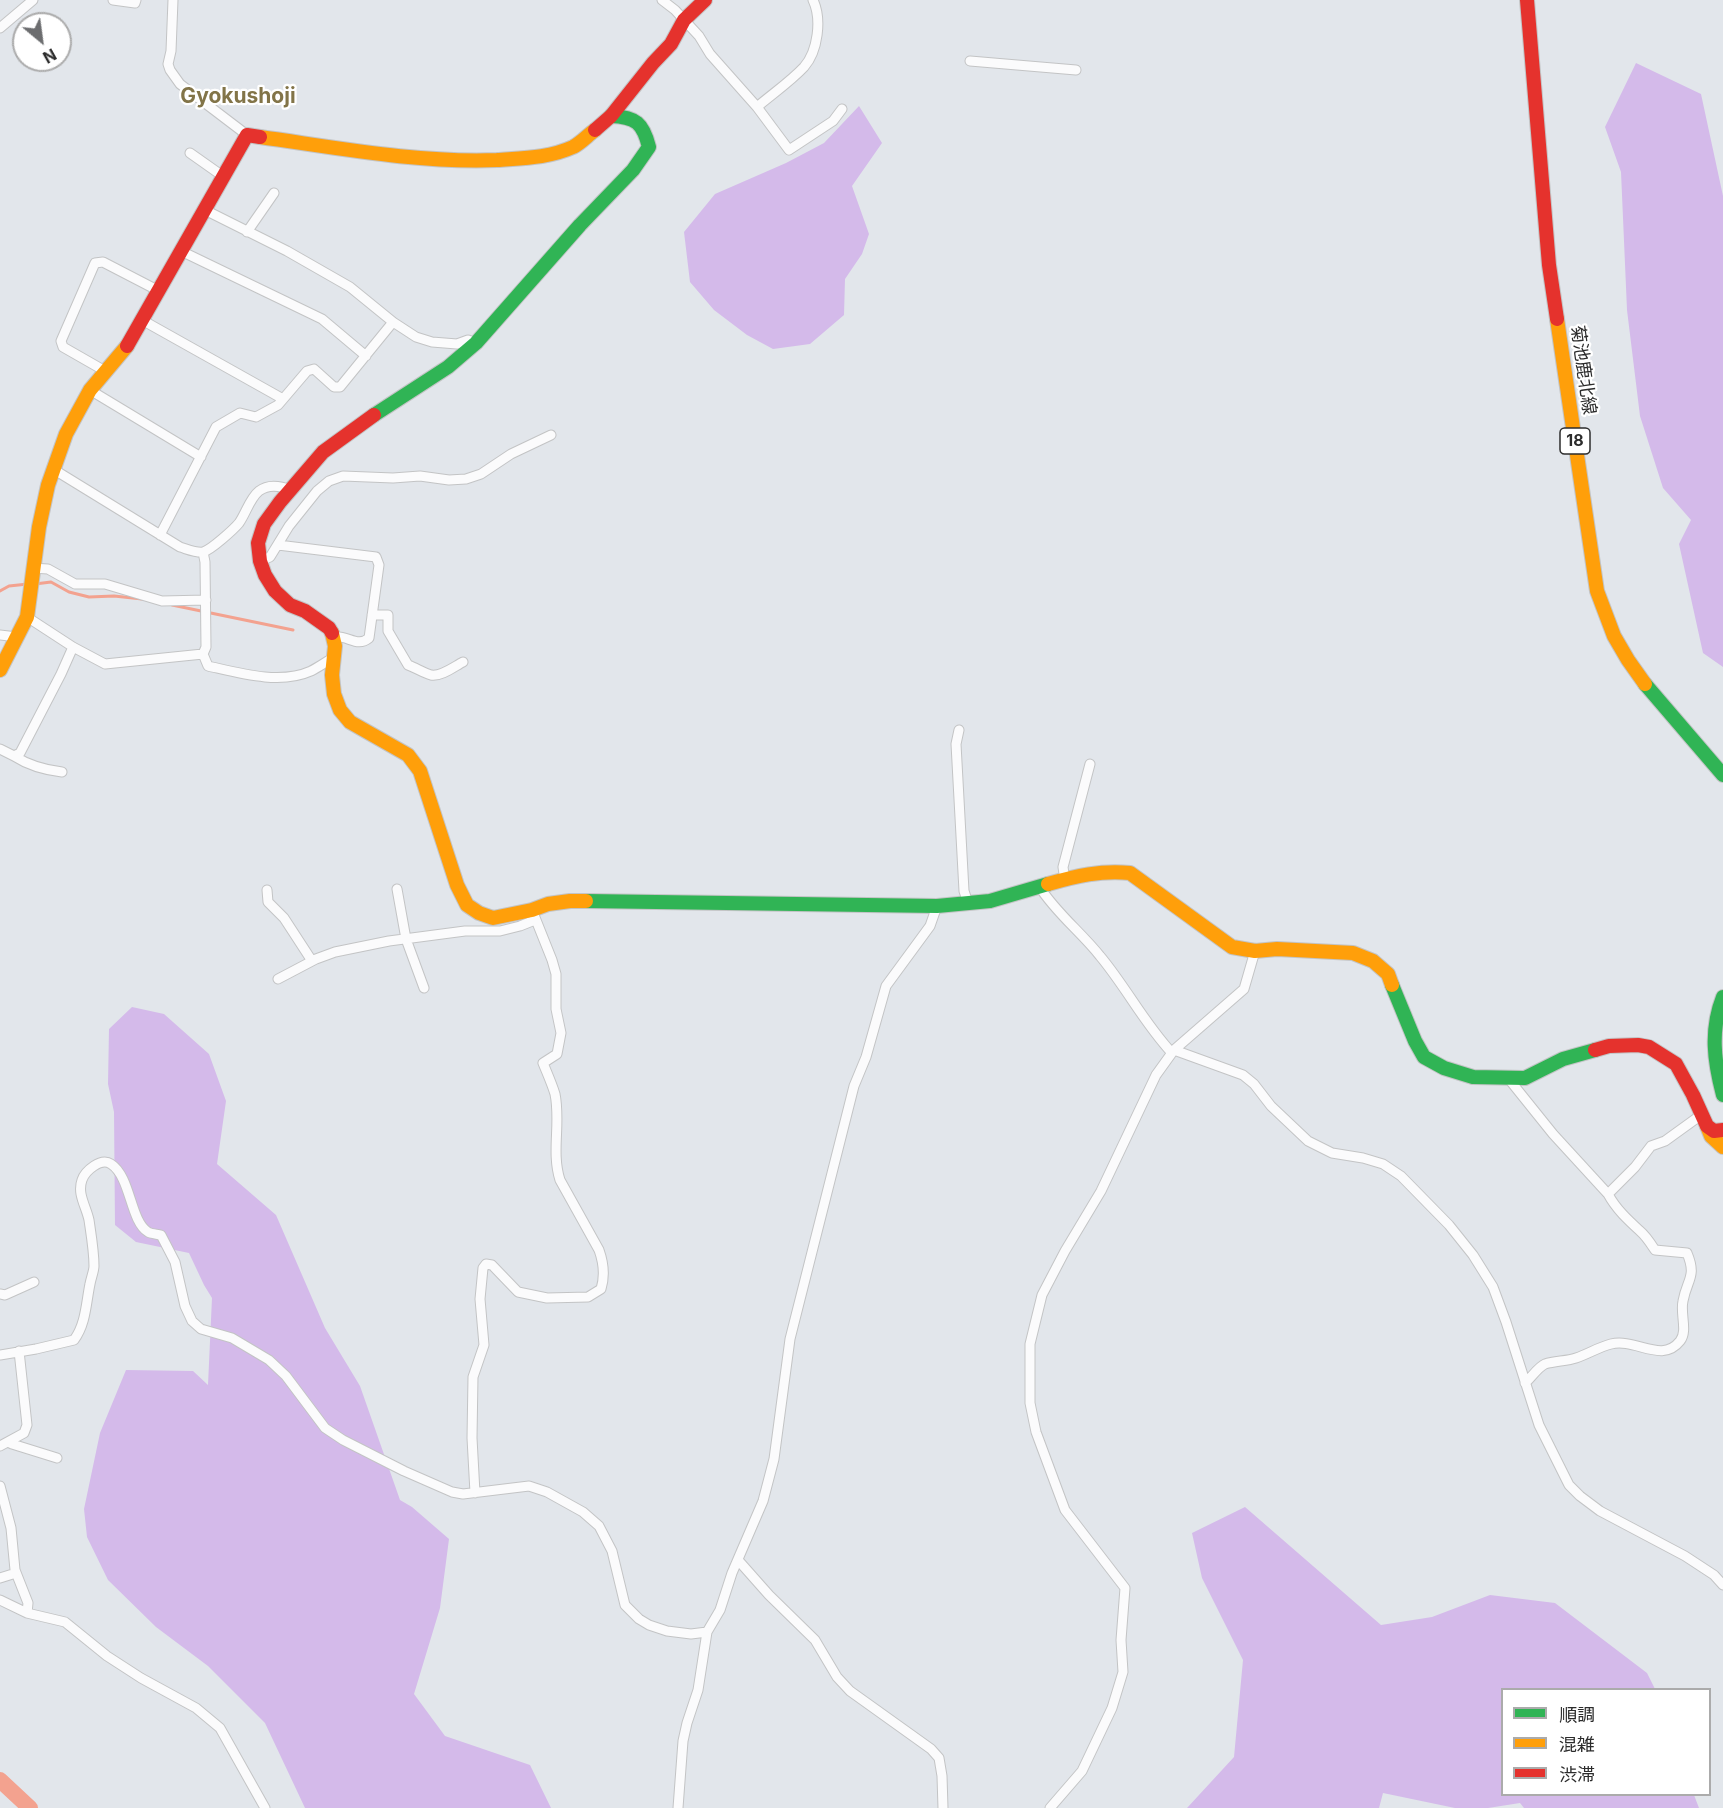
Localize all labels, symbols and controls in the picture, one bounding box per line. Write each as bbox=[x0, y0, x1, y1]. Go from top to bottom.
north arrow bbox=[12, 12, 72, 72]
text: N bbox=[40, 44, 60, 68]
district label: Gyokushoji bbox=[180, 84, 296, 110]
street label: 菊池鹿北線 bbox=[1566, 324, 1600, 416]
road number: 18 bbox=[1560, 428, 1590, 454]
legend bbox=[1501, 1688, 1711, 1796]
text: 順調 bbox=[1559, 1704, 1595, 1725]
text: 混雑 bbox=[1559, 1734, 1595, 1755]
text: 渋滞 bbox=[1559, 1764, 1595, 1785]

